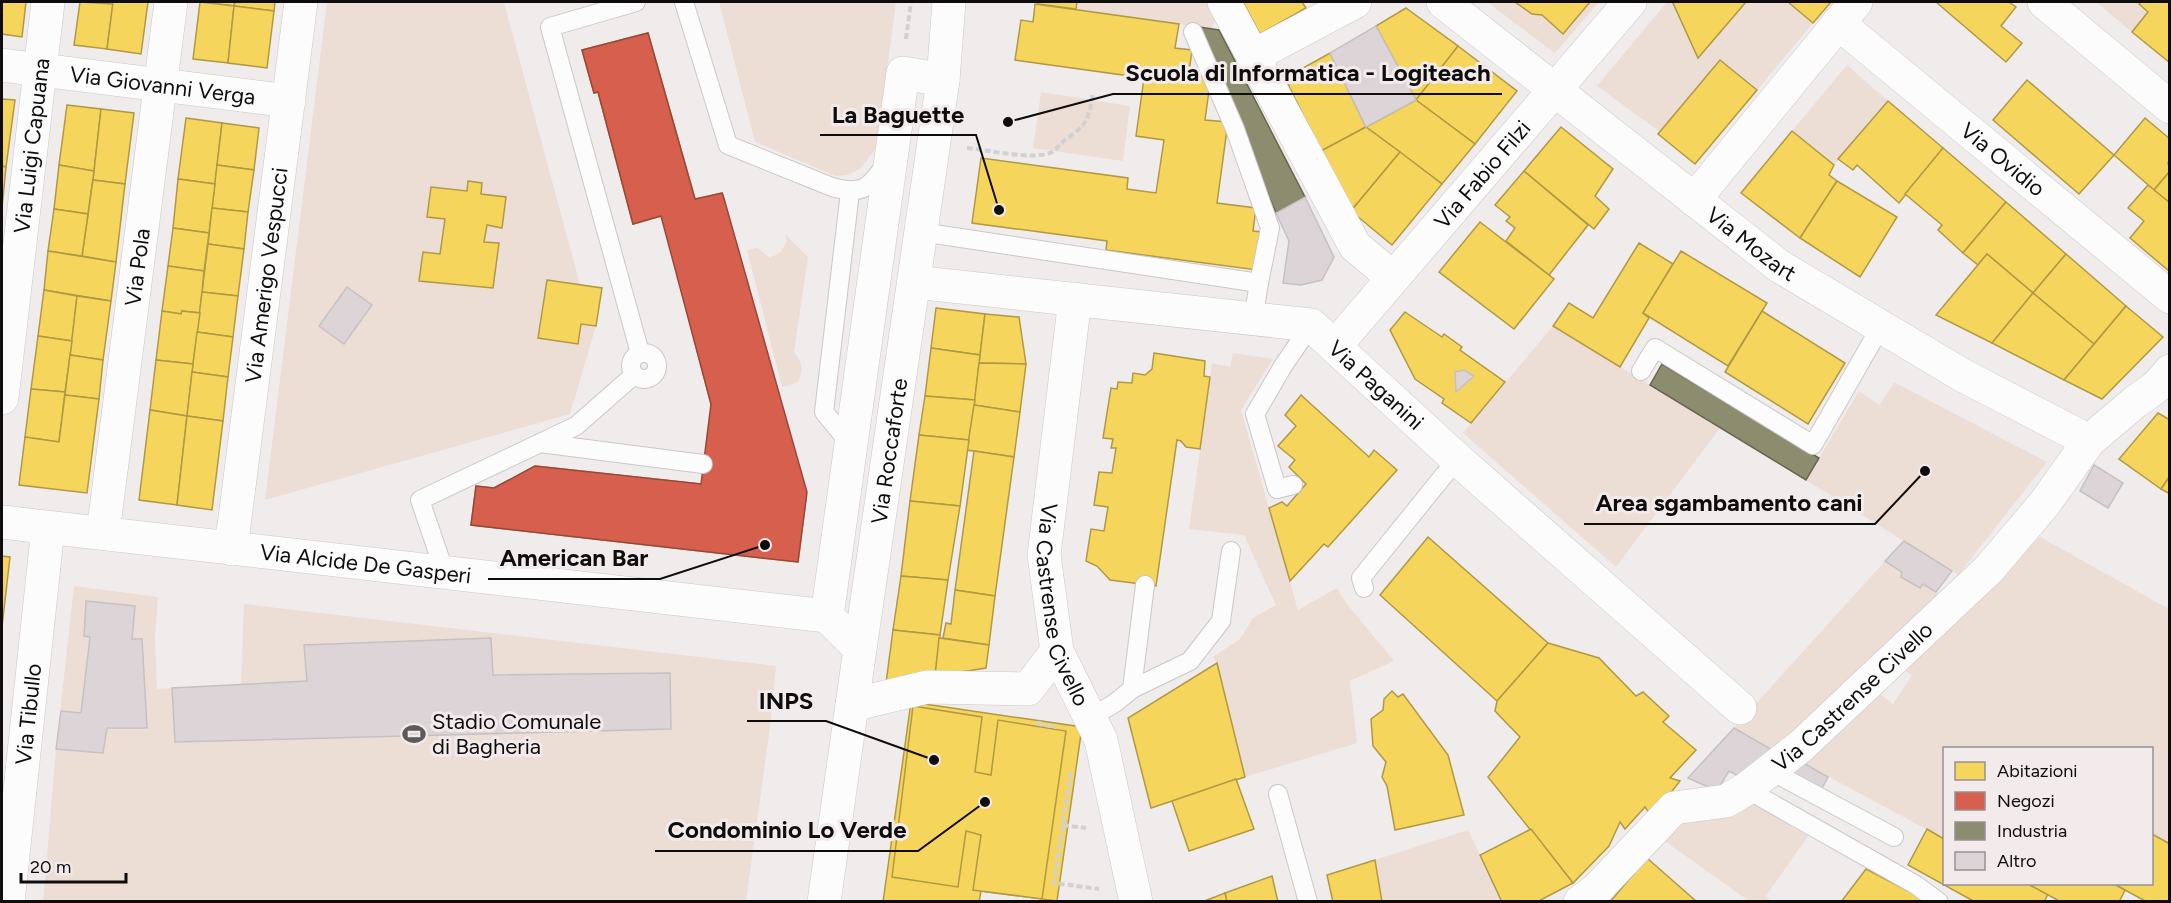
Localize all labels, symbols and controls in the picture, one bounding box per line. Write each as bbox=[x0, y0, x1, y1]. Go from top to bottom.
callout: Scuola di Informatica - Logiteach bbox=[1113, 52, 1502, 94]
street label: Via Luigi Capuana bbox=[8, 57, 55, 235]
text: Scuola di Informatica - Logiteach bbox=[1125, 58, 1491, 87]
street label: Via Giovanni Verga bbox=[68, 61, 257, 111]
callout: La Baguette bbox=[820, 93, 976, 135]
text: La Baguette bbox=[832, 100, 964, 129]
street label: Via Fabio Filzi bbox=[1429, 115, 1536, 234]
street label: Via Ovidio bbox=[1955, 117, 2050, 202]
street label: Via Amerigo Vespucci bbox=[239, 166, 294, 385]
street label: Via Mozart bbox=[1701, 201, 1801, 287]
street label: Via Pola bbox=[119, 227, 156, 308]
street label: Via Paganini bbox=[1323, 335, 1429, 436]
street label: Via Roccaforte bbox=[865, 376, 913, 526]
callout: Area sgambamento cani bbox=[1584, 482, 1875, 524]
text: Area sgambamento cani bbox=[1595, 488, 1863, 517]
street label: Via Castrense Civello bbox=[1030, 501, 1095, 711]
callout: American Bar bbox=[488, 537, 660, 579]
street label: Via Alcide De Gasperi bbox=[258, 538, 473, 589]
text: American Bar bbox=[500, 543, 648, 572]
street label: Via Castrense Civello bbox=[1767, 616, 1938, 777]
street label: Via Tibullo bbox=[10, 662, 47, 766]
callout: INPS bbox=[747, 679, 826, 721]
text: INPS bbox=[759, 686, 813, 715]
place label: Stadio Comunale di Bagheria bbox=[432, 708, 601, 760]
sports icon: Stadio Comunale di Bagheria bbox=[401, 721, 427, 747]
legend bbox=[1943, 747, 2153, 885]
text: Abitazioni bbox=[1997, 760, 2078, 782]
text: Negozi bbox=[1997, 790, 2055, 812]
callout: Condominio Lo Verde bbox=[655, 809, 918, 851]
text: Condominio Lo Verde bbox=[668, 815, 906, 844]
text: Industria bbox=[1997, 820, 2067, 842]
scale bar bbox=[21, 846, 126, 884]
text: Altro bbox=[1997, 850, 2036, 872]
text: 20 m bbox=[30, 856, 71, 878]

